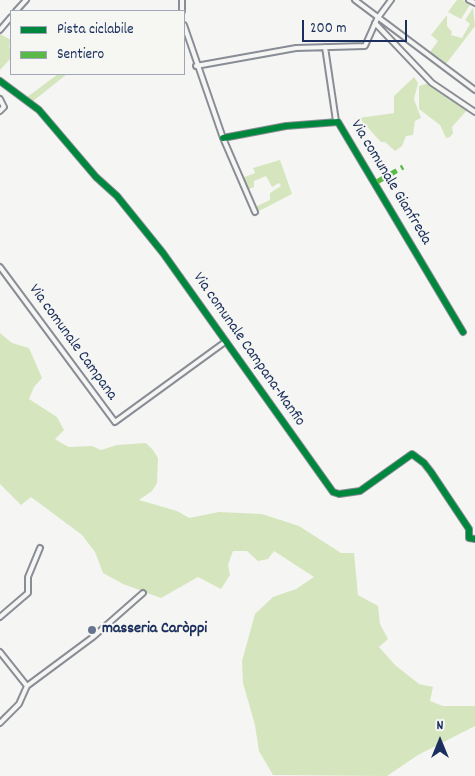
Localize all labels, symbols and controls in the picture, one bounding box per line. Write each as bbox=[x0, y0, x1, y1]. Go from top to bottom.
legend bbox=[10, 10, 185, 75]
scale bar bbox=[305, 10, 410, 42]
text: 200 m bbox=[310, 18, 347, 40]
text: Pista ciclabile bbox=[57, 19, 134, 41]
text: Sentiero bbox=[57, 44, 104, 66]
street label: Via comunale Gianfreda bbox=[345, 117, 435, 249]
street label: Via comunale Campana-Manfio bbox=[188, 270, 308, 430]
street label: Via comunale Campana bbox=[23, 281, 121, 405]
place label: masseria Caròppi bbox=[102, 620, 207, 640]
marker: masseria Caròppi bbox=[86, 624, 98, 636]
north arrow bbox=[415, 716, 465, 766]
text: N bbox=[437, 716, 443, 736]

